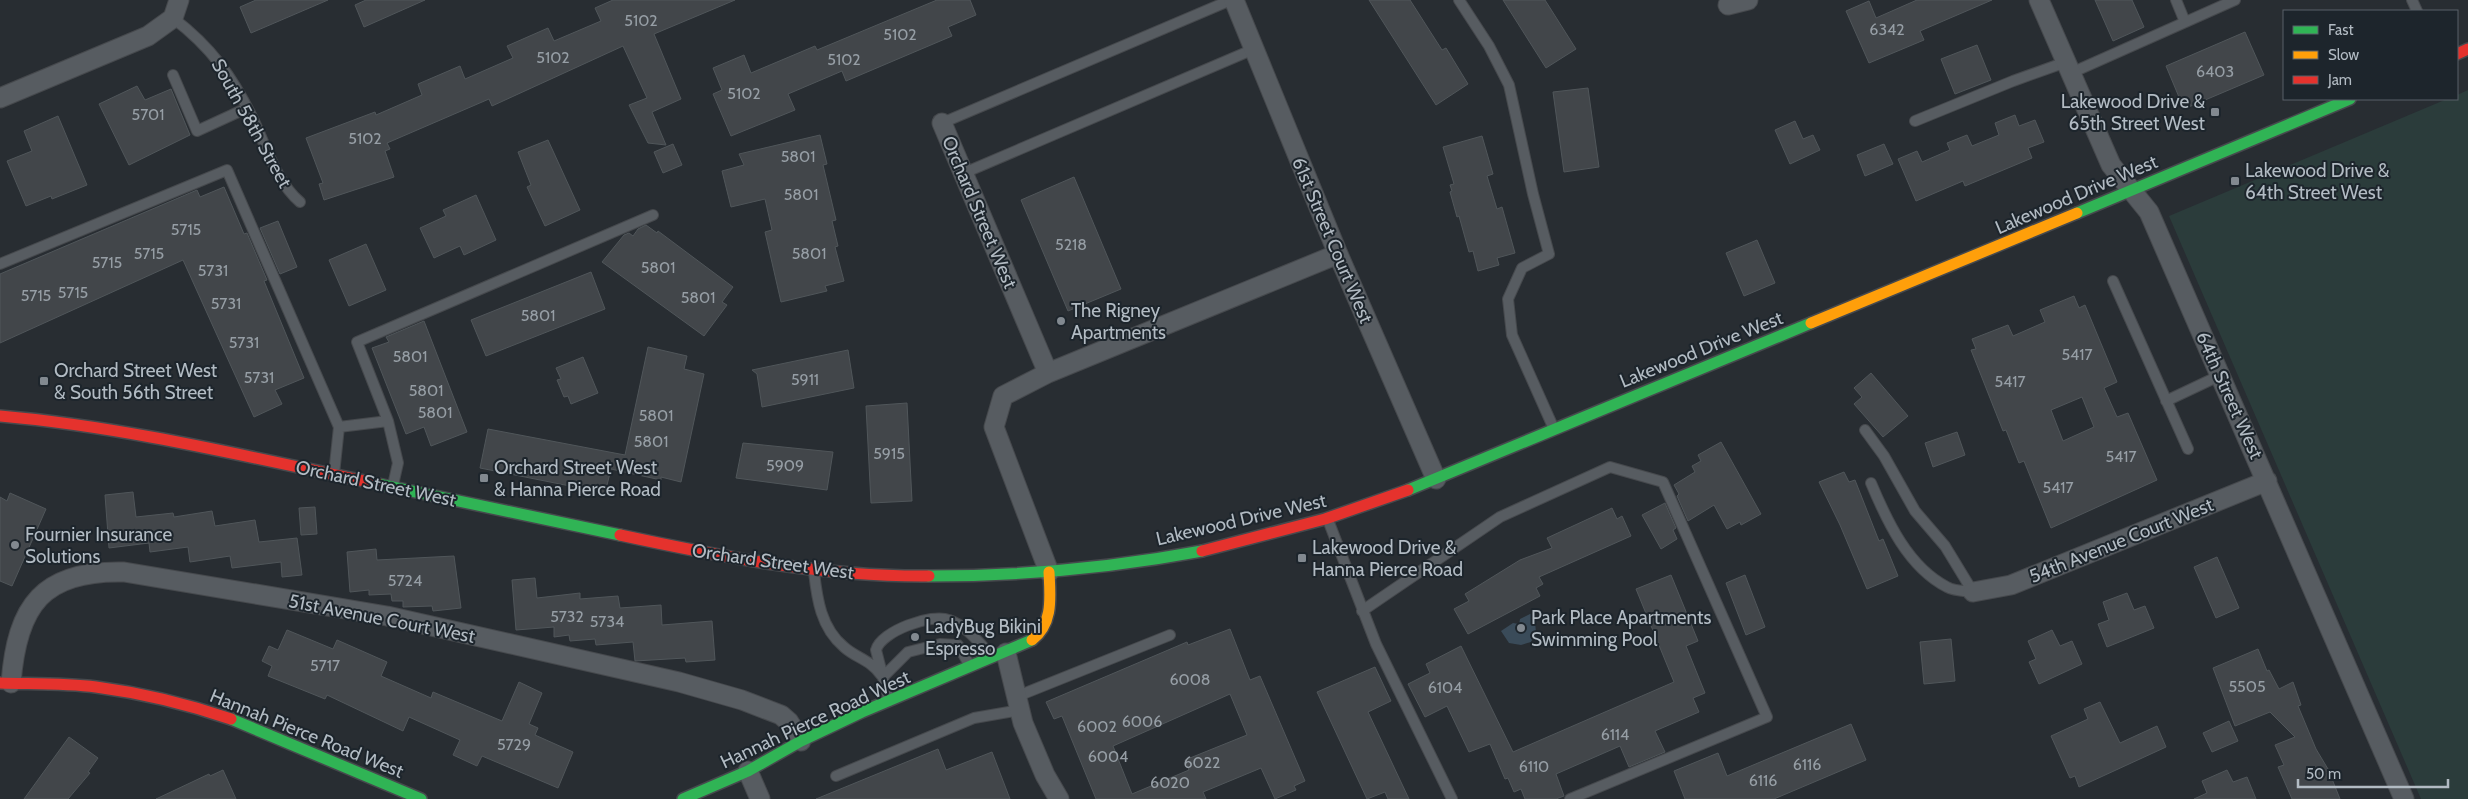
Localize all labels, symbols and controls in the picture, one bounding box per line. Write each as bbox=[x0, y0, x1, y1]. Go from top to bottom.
legend bbox=[2283, 10, 2458, 100]
house number: 5102 bbox=[624, 11, 658, 30]
house number: 6342 bbox=[1869, 20, 1905, 39]
text: Fast bbox=[2328, 21, 2353, 39]
house number: 5102 bbox=[883, 25, 917, 44]
text: Slow bbox=[2328, 46, 2359, 64]
house number: 5102 bbox=[536, 48, 570, 67]
house number: 5102 bbox=[827, 50, 861, 69]
street label: South 58th Street bbox=[207, 55, 297, 192]
house number: 6403 bbox=[2196, 62, 2234, 81]
text: Jam bbox=[2327, 71, 2352, 89]
house number: 5102 bbox=[727, 84, 761, 103]
place label: Lakewood Drive & 65th Street West bbox=[2061, 90, 2206, 135]
house number: 5701 bbox=[132, 105, 164, 124]
marker: Lakewood Drive & 65th Street West bbox=[2209, 106, 2221, 118]
house number: 5102 bbox=[348, 129, 382, 148]
street label: Orchard Street West bbox=[937, 133, 1022, 292]
house number: 5801 bbox=[781, 147, 815, 166]
street label: Lakewood Drive West bbox=[1992, 150, 2161, 239]
street label: 61st Street Court West bbox=[1287, 154, 1378, 327]
place label: Lakewood Drive & 64th Street West bbox=[2245, 159, 2390, 204]
marker: Lakewood Drive & 64th Street West bbox=[2229, 175, 2241, 187]
house number: 5801 bbox=[784, 185, 818, 204]
house number: 5715 bbox=[171, 220, 201, 239]
house number: 5218 bbox=[1055, 235, 1087, 254]
house number: 5715 bbox=[134, 244, 164, 263]
house number: 5801 bbox=[792, 244, 826, 263]
house number: 5715 bbox=[92, 253, 122, 272]
house number: 5801 bbox=[641, 258, 675, 277]
house number: 5731 bbox=[198, 261, 228, 280]
house number: 5715 bbox=[58, 283, 88, 302]
house number: 5715 bbox=[21, 286, 51, 305]
house number: 5801 bbox=[681, 288, 715, 307]
house number: 5731 bbox=[211, 294, 241, 313]
place label: The Rigney Apartments bbox=[1071, 299, 1166, 344]
house number: 5801 bbox=[521, 306, 555, 325]
street label: Lakewood Drive West bbox=[1616, 306, 1787, 393]
marker: The Rigney Apartments bbox=[1055, 315, 1067, 327]
street label: 64th Street West bbox=[2191, 328, 2268, 463]
house number: 5731 bbox=[229, 333, 259, 352]
house number: 5417 bbox=[2061, 345, 2093, 364]
house number: 5801 bbox=[393, 347, 427, 366]
place label: Orchard Street West & South 56th Street bbox=[54, 359, 218, 404]
house number: 5731 bbox=[244, 368, 274, 387]
house number: 5911 bbox=[791, 370, 819, 389]
house number: 5417 bbox=[1994, 372, 2026, 391]
marker: Orchard Street West & South 56th Street bbox=[38, 375, 50, 387]
house number: 5801 bbox=[409, 381, 443, 400]
house number: 5801 bbox=[418, 403, 452, 422]
house number: 5801 bbox=[639, 406, 673, 425]
house number: 5801 bbox=[634, 432, 668, 451]
house number: 5915 bbox=[873, 444, 905, 463]
house number: 5417 bbox=[2105, 447, 2137, 466]
street label: Orchard Street West bbox=[294, 455, 459, 512]
place label: Orchard Street West & Hanna Pierce Road bbox=[494, 456, 661, 501]
house number: 5909 bbox=[766, 456, 804, 475]
marker: Orchard Street West & Hanna Pierce Road bbox=[478, 472, 490, 484]
house number: 5417 bbox=[2042, 478, 2074, 497]
street label: Lakewood Drive West bbox=[1154, 489, 1329, 550]
street label: 54th Avenue Court West bbox=[2026, 493, 2217, 588]
place label: Fournier Insurance Solutions bbox=[25, 523, 172, 568]
place label: Lakewood Drive & Hanna Pierce Road bbox=[1312, 536, 1463, 581]
marker: Fournier Insurance Solutions bbox=[9, 539, 21, 551]
street label: Orchard Street West bbox=[691, 539, 856, 584]
marker: Lakewood Drive & Hanna Pierce Road bbox=[1296, 552, 1308, 564]
house number: 5724 bbox=[388, 571, 422, 590]
street label: 51st Avenue Court West bbox=[287, 589, 478, 648]
place label: Park Place Apartments Swimming Pool bbox=[1531, 606, 1711, 651]
house number: 5732 bbox=[550, 607, 584, 626]
house number: 5734 bbox=[590, 612, 624, 631]
place label: LadyBug Bikini Espresso bbox=[925, 615, 1041, 660]
marker: Park Place Apartments Swimming Pool bbox=[1515, 622, 1527, 634]
marker: LadyBug Bikini Espresso bbox=[909, 631, 921, 643]
house number: 5717 bbox=[310, 656, 340, 675]
street label: Hannah Pierce Road West bbox=[717, 665, 914, 774]
house number: 6008 bbox=[1169, 670, 1211, 689]
house number: 5505 bbox=[2228, 677, 2266, 696]
house number: 6104 bbox=[1428, 678, 1462, 697]
street label: Hannah Pierce Road West bbox=[207, 684, 408, 783]
house number: 6006 bbox=[1122, 712, 1162, 731]
house number: 6002 bbox=[1077, 717, 1117, 736]
house number: 6114 bbox=[1601, 725, 1629, 744]
house number: 5729 bbox=[497, 735, 531, 754]
house number: 6004 bbox=[1088, 747, 1128, 766]
house number: 6022 bbox=[1183, 753, 1221, 772]
house number: 6116 bbox=[1793, 755, 1821, 774]
scale bar bbox=[2298, 756, 2448, 788]
house number: 6110 bbox=[1519, 757, 1549, 776]
text: 50 m bbox=[2306, 765, 2341, 783]
house number: 6116 bbox=[1749, 771, 1777, 790]
house number: 6020 bbox=[1150, 773, 1190, 792]

